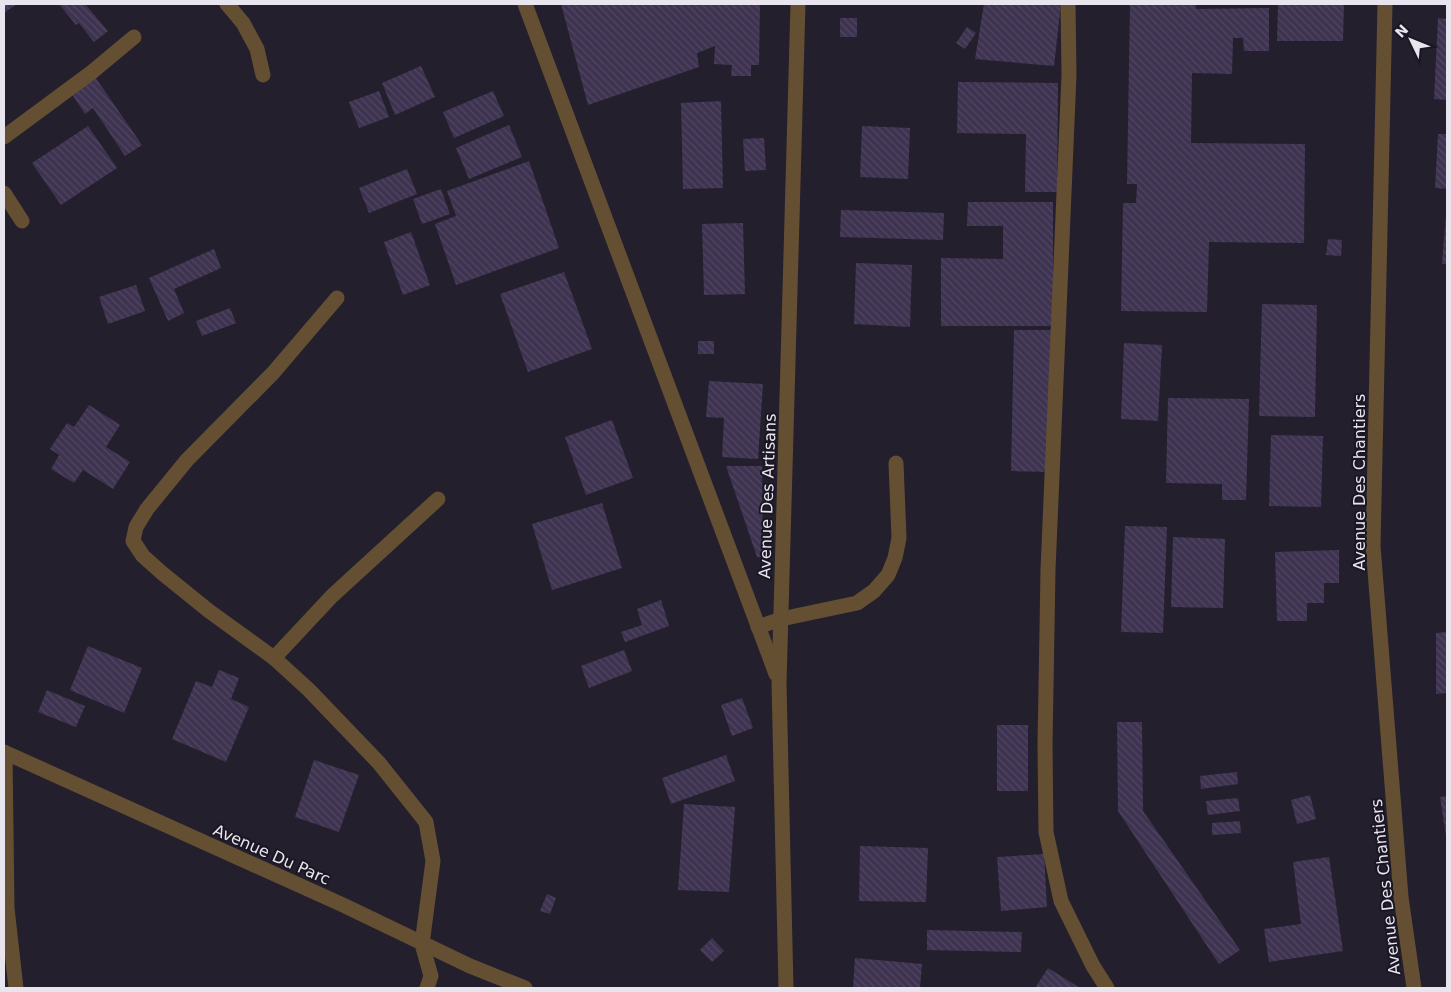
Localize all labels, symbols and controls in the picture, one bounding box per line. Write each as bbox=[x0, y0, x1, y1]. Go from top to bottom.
north arrow bbox=[1386, 15, 1436, 65]
text: N bbox=[1392, 21, 1411, 41]
street label: Avenue Des Chantiers bbox=[1350, 394, 1369, 570]
street label: Avenue Des Artisans bbox=[755, 413, 780, 579]
street label: Avenue Des Chantiers bbox=[1367, 798, 1404, 976]
street label: Avenue Du Parc bbox=[210, 820, 333, 889]

